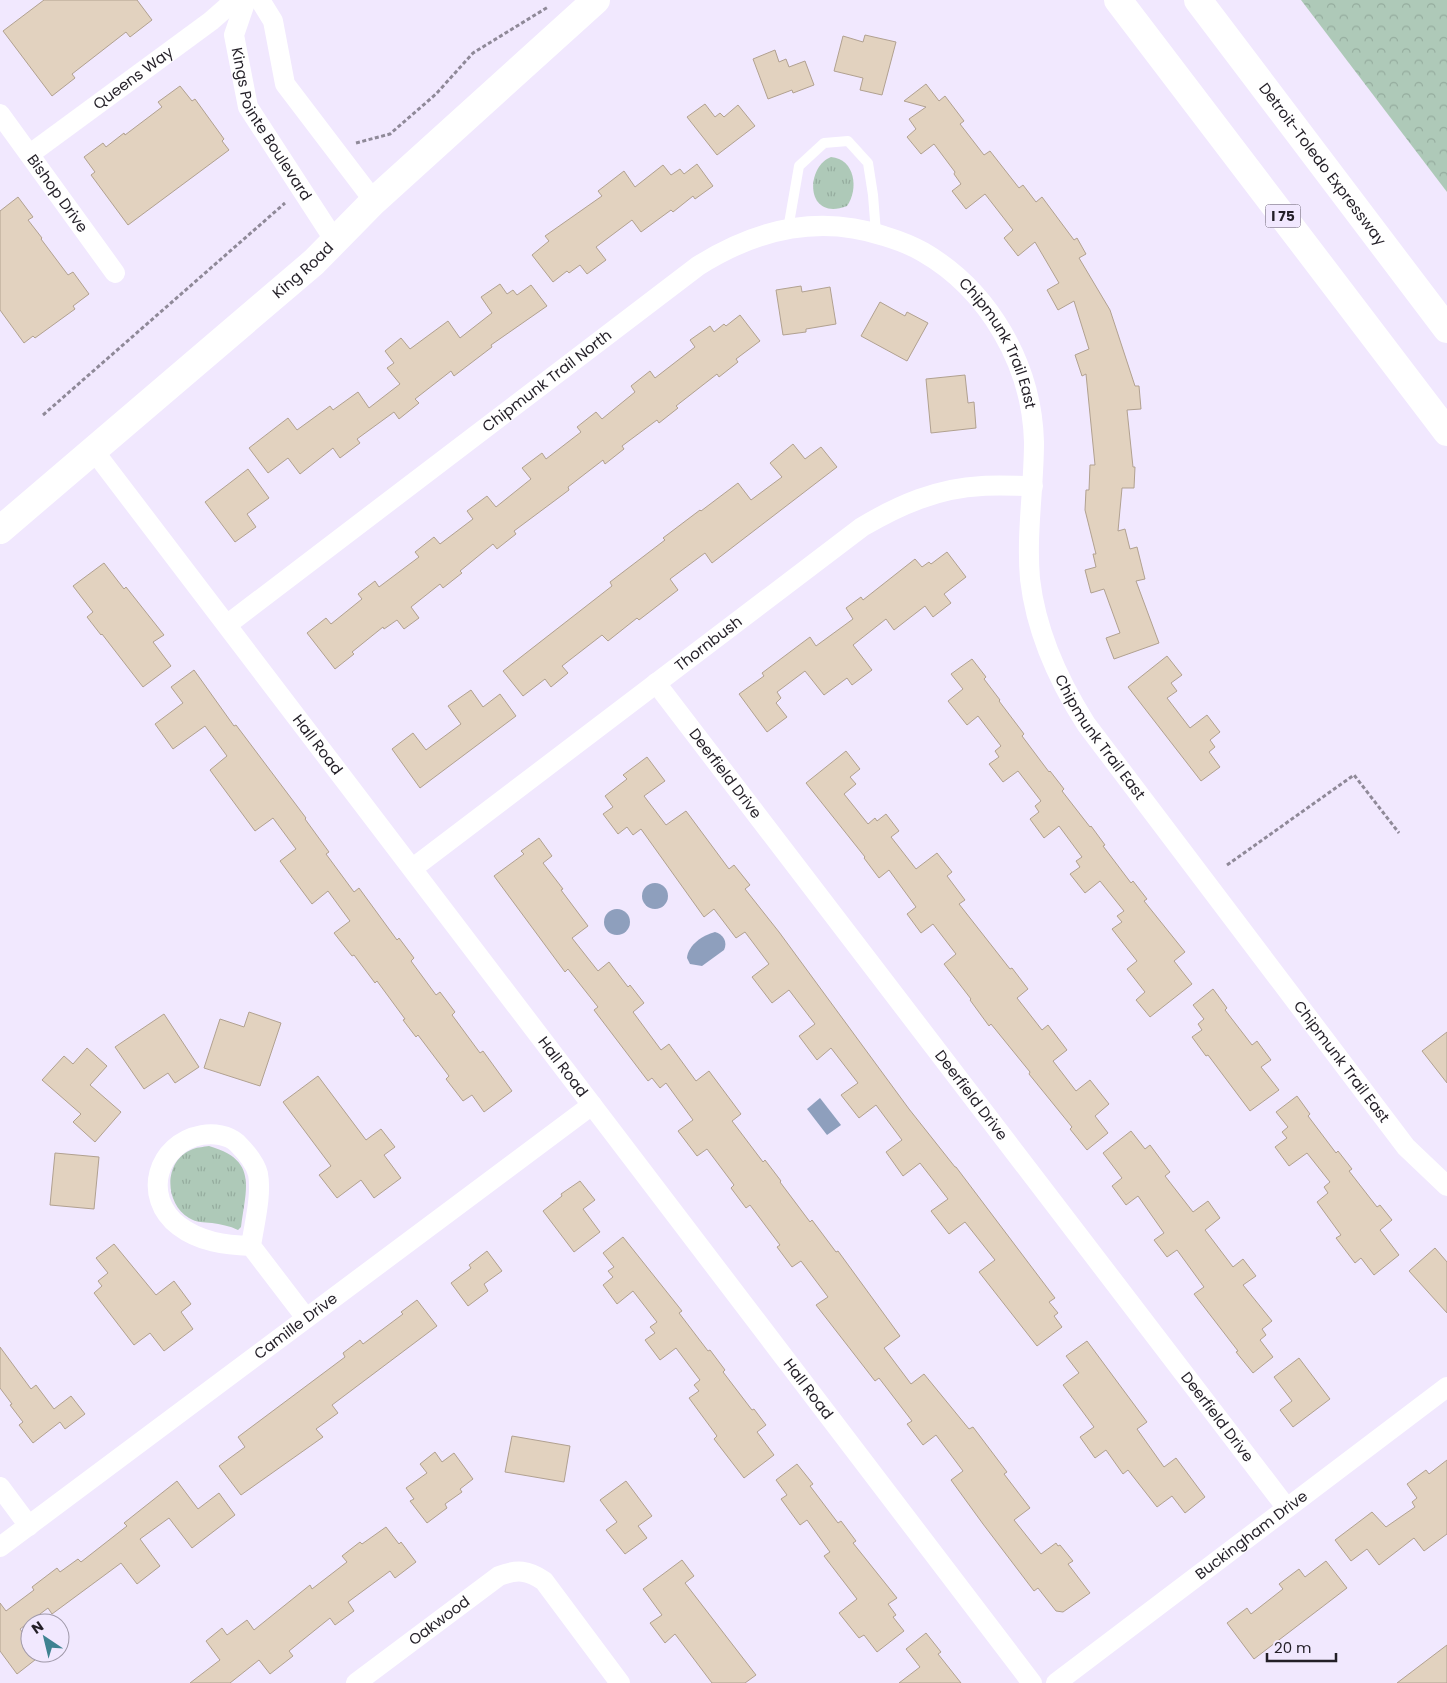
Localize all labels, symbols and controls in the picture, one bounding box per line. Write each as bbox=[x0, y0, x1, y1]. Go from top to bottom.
street label: Queens Way bbox=[88, 41, 178, 114]
street label: Kings Pointe Boulevard bbox=[227, 45, 317, 205]
street label: Detroit-Toledo Expressway bbox=[1254, 78, 1391, 250]
street label: Bishop Drive bbox=[22, 150, 93, 236]
road number: I 75 bbox=[1266, 205, 1300, 228]
street label: King Road bbox=[268, 237, 338, 303]
street label: Chipmunk Trail East bbox=[954, 273, 1041, 410]
street label: Chipmunk Trail North bbox=[478, 325, 616, 437]
street label: Thornbush bbox=[670, 611, 746, 676]
street label: Chipmunk Trail East bbox=[1050, 671, 1151, 804]
street label: Hall Road bbox=[288, 710, 348, 779]
street label: Deerfield Drive bbox=[684, 724, 767, 823]
street label: Chipmunk Trail East bbox=[1289, 996, 1395, 1127]
street label: Hall Road bbox=[533, 1032, 593, 1101]
street label: Deerfield Drive bbox=[930, 1046, 1013, 1144]
street label: Camille Drive bbox=[249, 1288, 341, 1364]
street label: Hall Road bbox=[779, 1354, 838, 1423]
street label: Deerfield Drive bbox=[1176, 1367, 1259, 1466]
street label: Buckingham Drive bbox=[1190, 1485, 1312, 1584]
street label: Oakwood bbox=[404, 1591, 474, 1650]
north arrow bbox=[20, 1613, 70, 1663]
text: N bbox=[27, 1616, 48, 1639]
scale bar bbox=[1267, 1630, 1336, 1662]
text: 20 m bbox=[1274, 1637, 1312, 1658]

